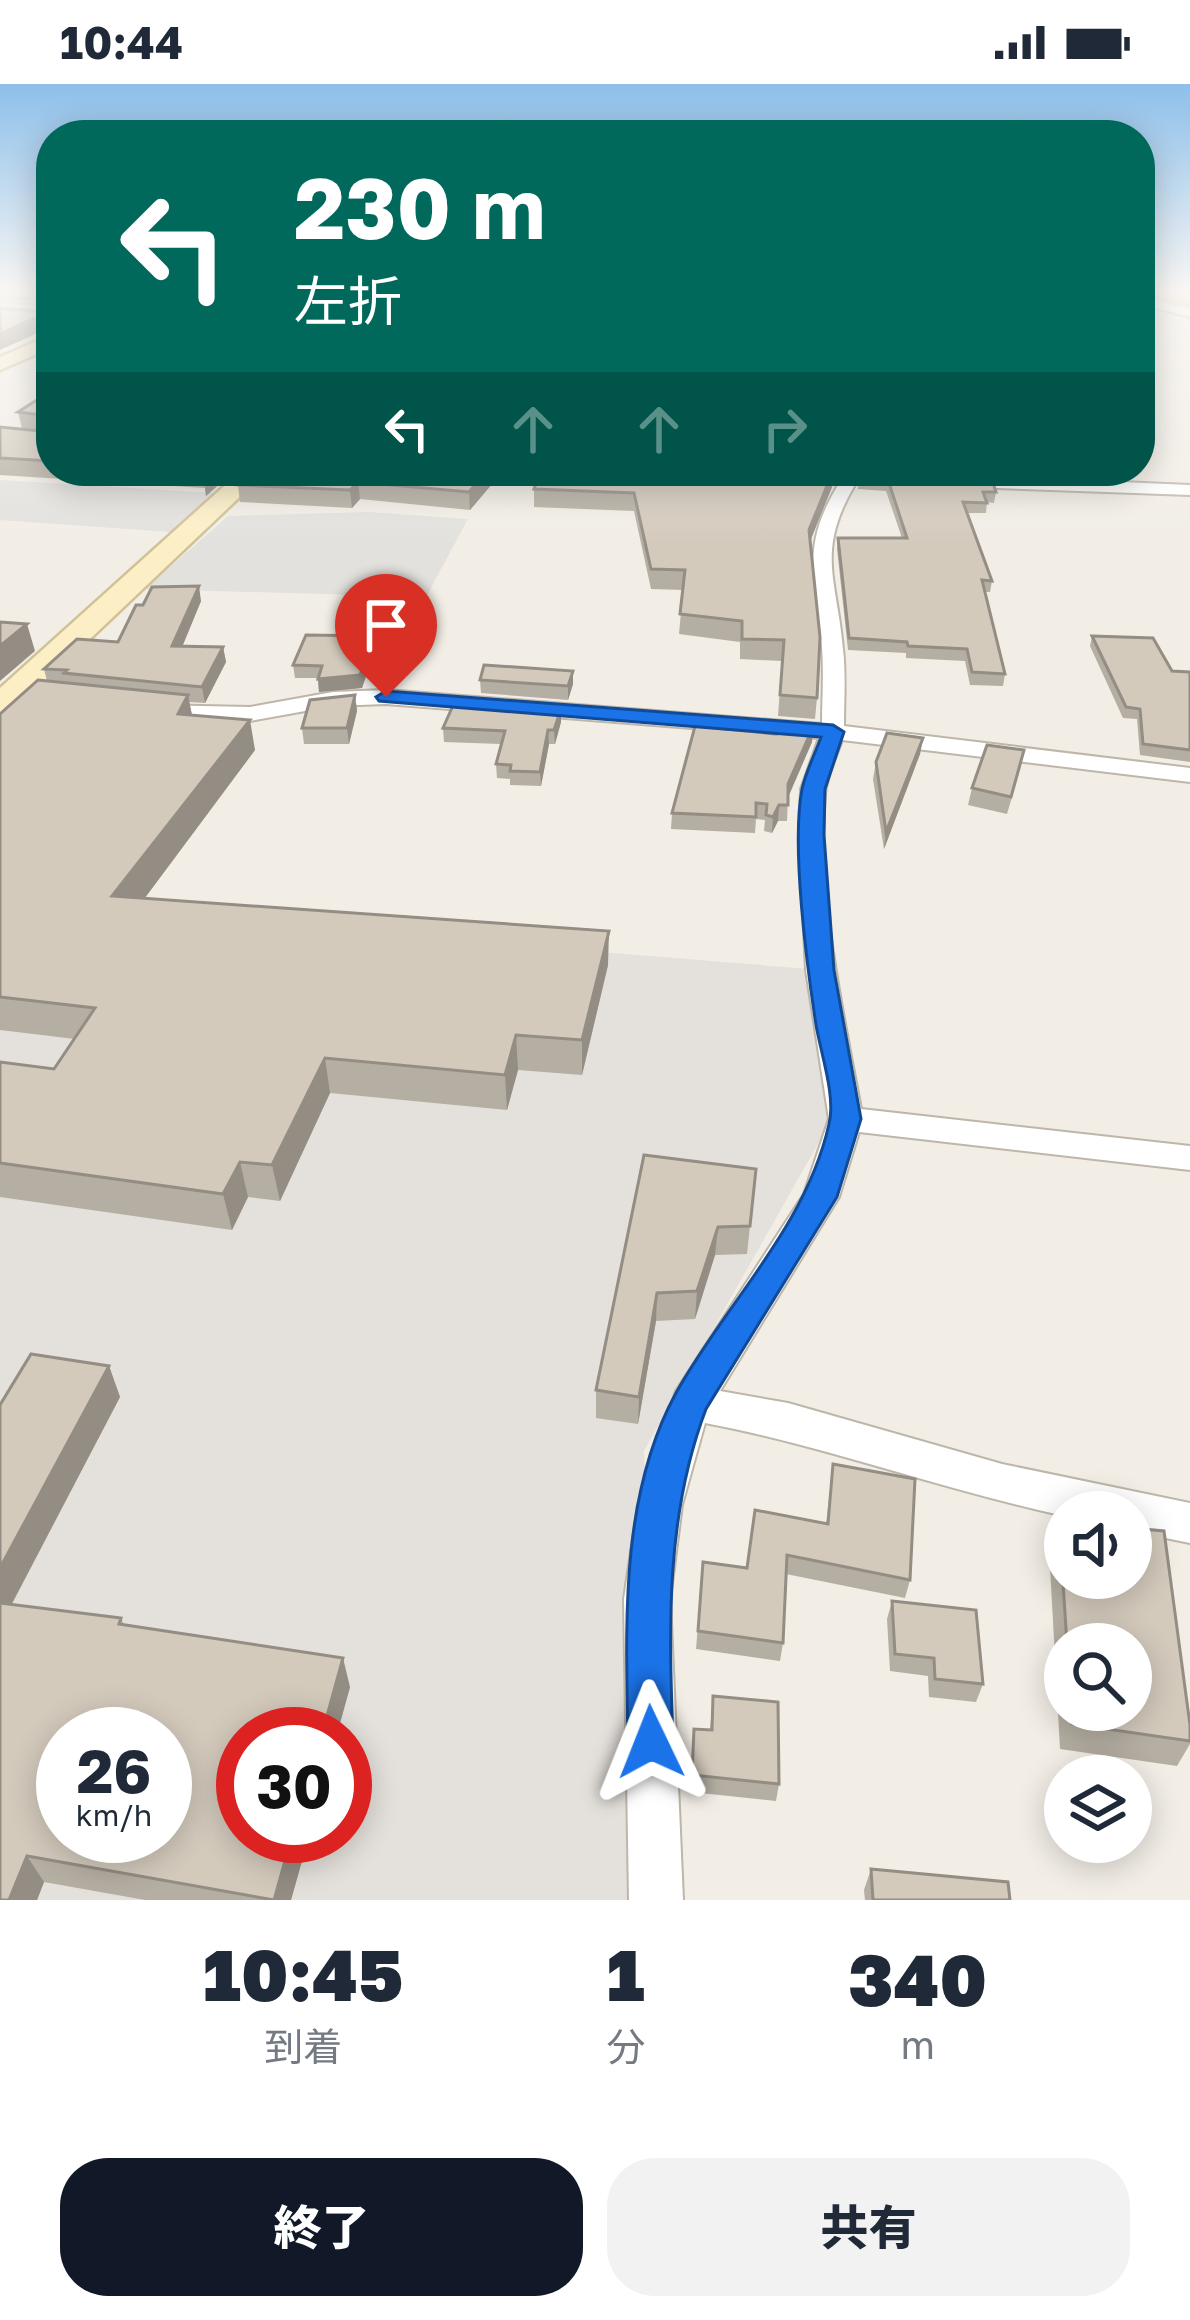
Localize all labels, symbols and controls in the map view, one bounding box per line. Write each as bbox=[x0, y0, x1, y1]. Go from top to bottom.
text: 10:44 bbox=[60, 15, 183, 69]
text: 230 m bbox=[294, 157, 546, 257]
icon: left bbox=[96, 168, 252, 324]
text: 左折 bbox=[294, 268, 402, 333]
icon: left bbox=[374, 396, 440, 462]
icon: ahead bbox=[500, 396, 566, 462]
icon: ahead bbox=[626, 396, 692, 462]
icon: right bbox=[752, 396, 818, 462]
pin bbox=[335, 574, 437, 697]
icon: arrive bbox=[353, 592, 419, 658]
map controls bbox=[1044, 1491, 1152, 1863]
button: sound bbox=[1044, 1491, 1152, 1599]
button: search bbox=[1044, 1623, 1152, 1731]
position arrow bbox=[588, 1679, 714, 1805]
speed limit sign: 30 bbox=[216, 1707, 372, 1863]
text: 26 bbox=[77, 1734, 151, 1806]
button: layers bbox=[1044, 1755, 1152, 1863]
text: km/h bbox=[76, 1797, 152, 1833]
text: 10:45 bbox=[203, 1930, 403, 2017]
text: 1 bbox=[607, 1930, 645, 2017]
text: 340 bbox=[848, 1935, 987, 2022]
text: m bbox=[900, 2021, 935, 2068]
text: 到着 bbox=[264, 2023, 342, 2070]
text: 分 bbox=[606, 2023, 645, 2070]
button: 終了 bbox=[60, 2158, 583, 2296]
button: 共有 bbox=[607, 2158, 1130, 2296]

